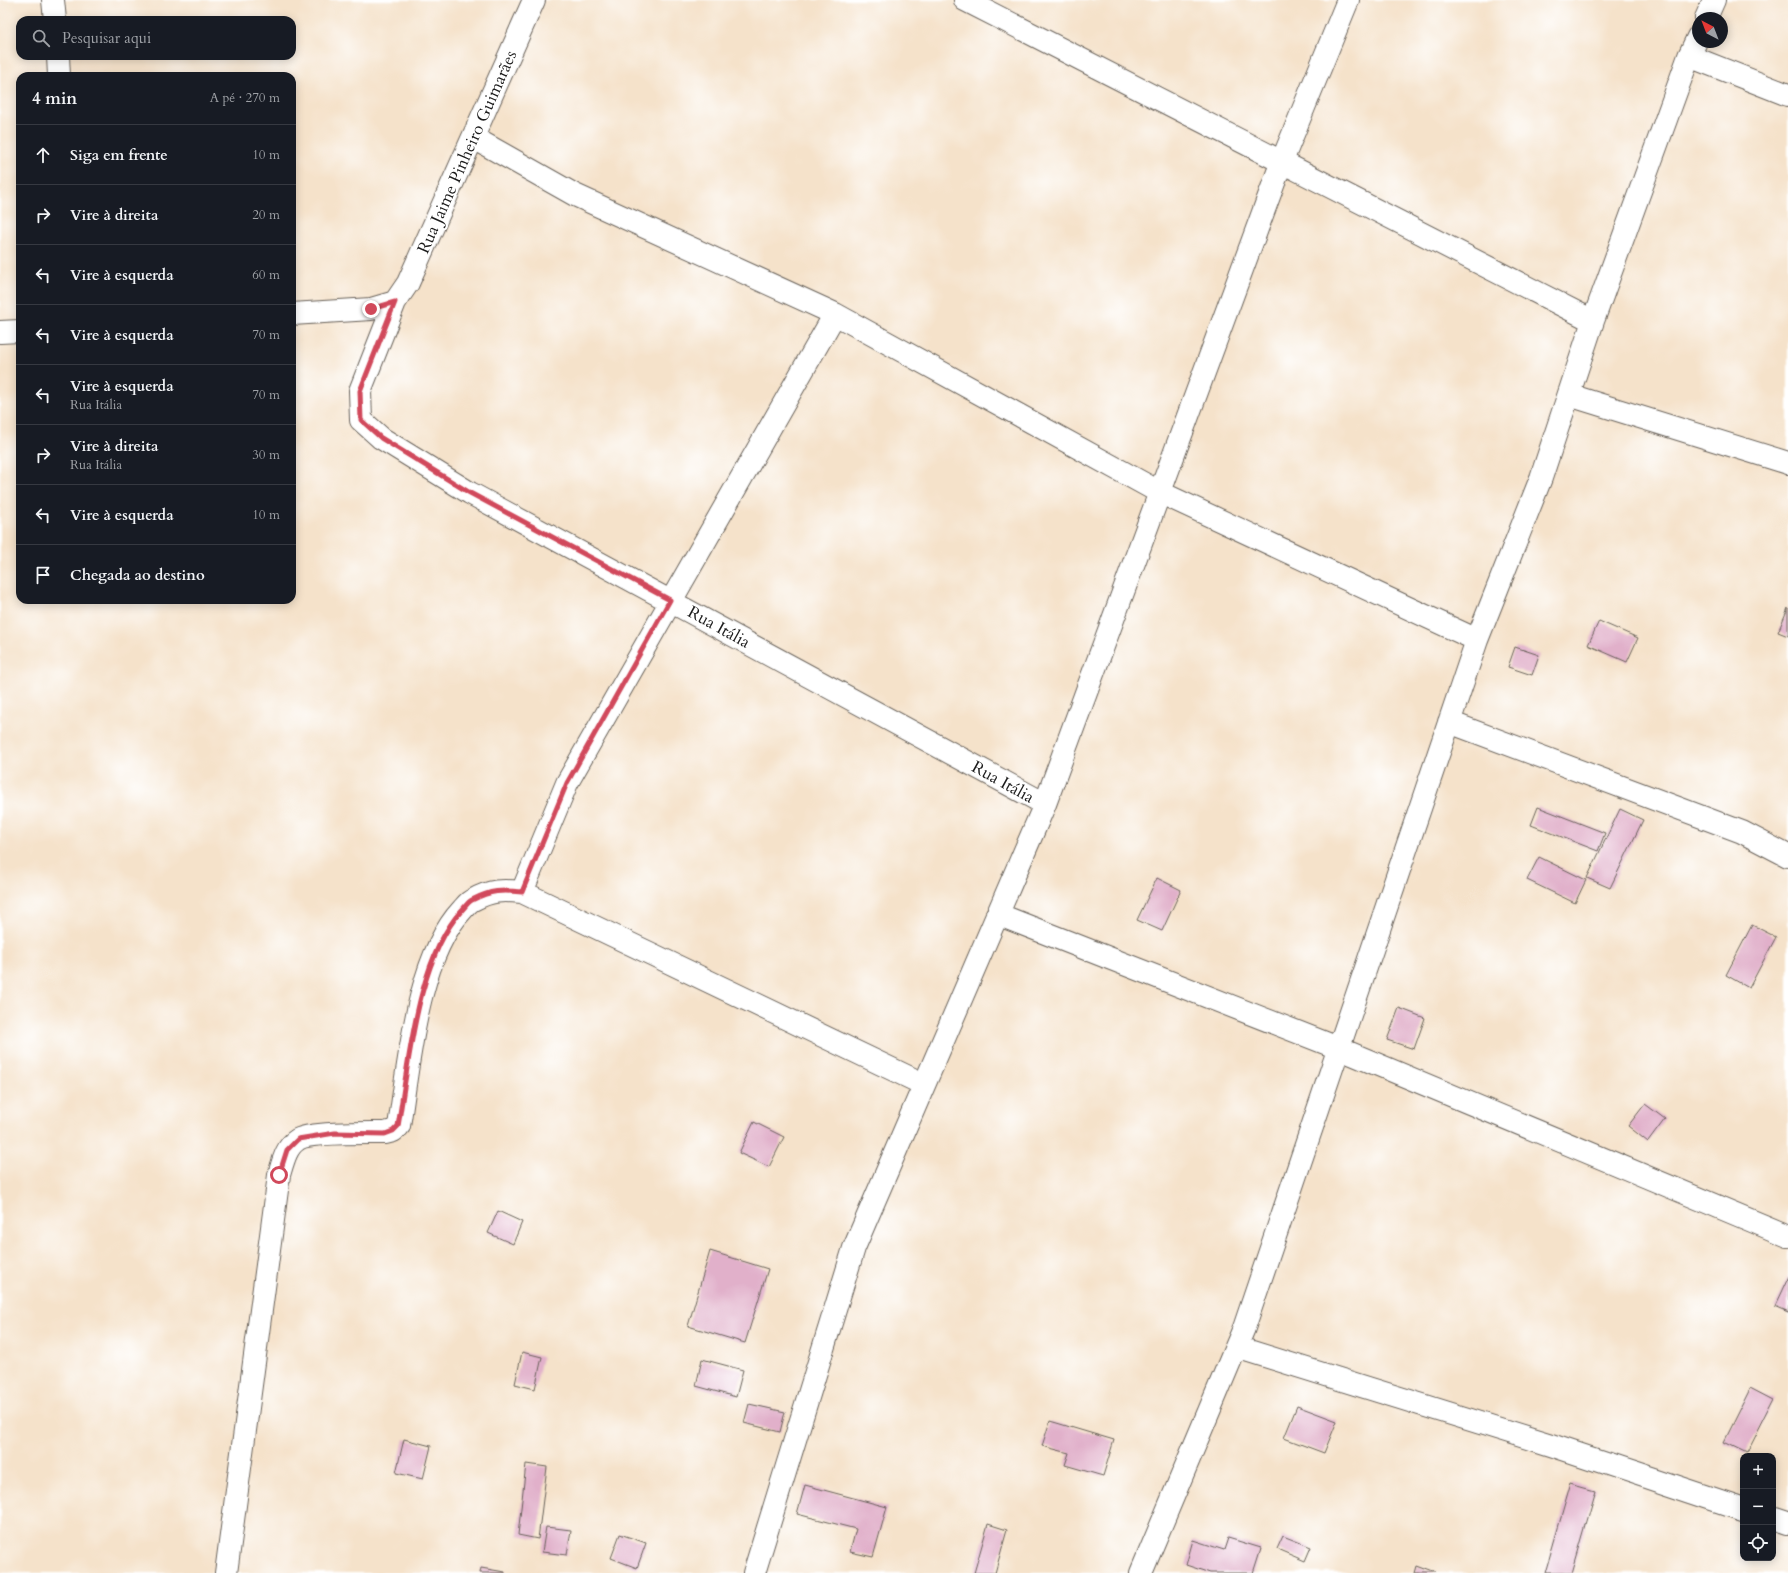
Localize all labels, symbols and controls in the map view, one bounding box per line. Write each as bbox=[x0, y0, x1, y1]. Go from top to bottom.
north arrow bbox=[1692, 12, 1728, 48]
search box bbox=[16, 16, 296, 60]
icon: search bbox=[30, 27, 52, 49]
text: Pesquisar aqui bbox=[62, 28, 151, 48]
street label: Rua Jaime Pinheiro Guimarães bbox=[412, 46, 522, 257]
text: 4 min bbox=[32, 87, 77, 110]
text: A pé · 270 m bbox=[210, 89, 280, 107]
icon: ahead bbox=[32, 144, 54, 166]
text: Siga em frente bbox=[70, 145, 168, 165]
text: 10 m bbox=[252, 146, 280, 164]
icon: right bbox=[32, 204, 54, 226]
text: Vire à direita bbox=[70, 205, 158, 225]
text: 20 m bbox=[252, 206, 280, 224]
icon: left bbox=[32, 264, 54, 286]
text: Vire à esquerda bbox=[70, 265, 174, 285]
text: 60 m bbox=[252, 266, 280, 284]
route end bbox=[362, 300, 380, 318]
icon: left bbox=[32, 324, 54, 346]
text: Vire à esquerda bbox=[70, 325, 174, 345]
text: 70 m bbox=[252, 326, 280, 344]
text: Vire à esquerda bbox=[70, 376, 174, 396]
icon: left bbox=[32, 384, 54, 406]
text: 70 m bbox=[252, 386, 280, 404]
text: Rua Itália bbox=[70, 396, 122, 414]
text: Vire à direita bbox=[70, 436, 158, 456]
icon: right bbox=[32, 444, 54, 466]
text: 30 m bbox=[252, 446, 280, 464]
text: Rua Itália bbox=[70, 456, 122, 474]
icon: left bbox=[32, 504, 54, 526]
text: Vire à esquerda bbox=[70, 505, 174, 525]
text: 10 m bbox=[252, 506, 280, 524]
icon: arrive bbox=[32, 564, 54, 586]
text: Chegada ao destino bbox=[70, 565, 205, 585]
street label: Rua Itália bbox=[684, 600, 755, 654]
street label: Rua Itália bbox=[968, 755, 1039, 809]
route start bbox=[270, 1166, 288, 1184]
map controls bbox=[1740, 1453, 1776, 1561]
button: + bbox=[1740, 1453, 1776, 1489]
button: − bbox=[1740, 1489, 1776, 1525]
button: locate bbox=[1740, 1525, 1776, 1561]

